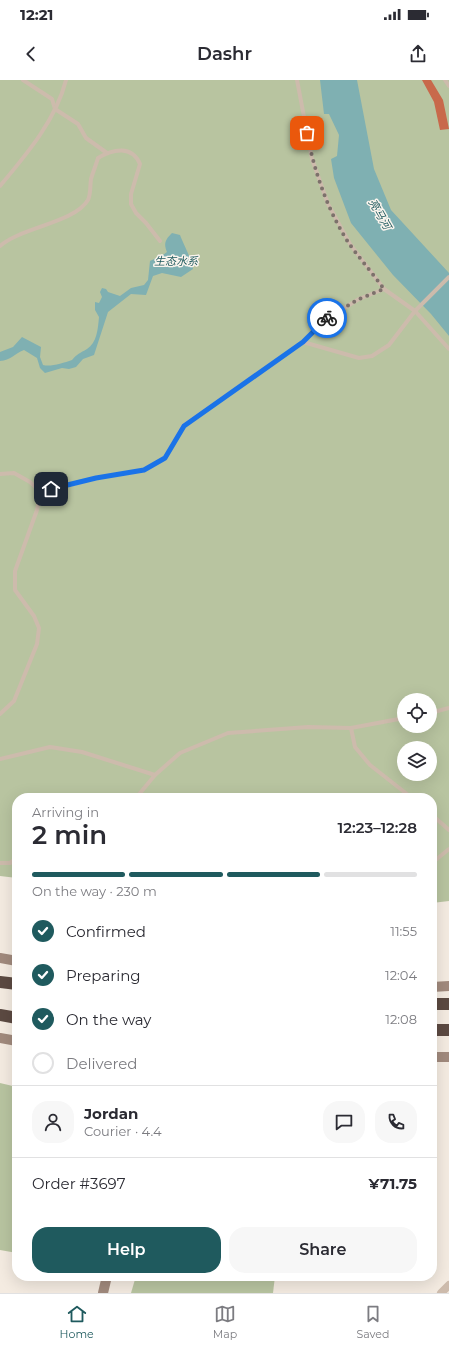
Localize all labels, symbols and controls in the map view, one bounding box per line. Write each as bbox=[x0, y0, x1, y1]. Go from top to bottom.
text: 12:21 bbox=[20, 5, 53, 24]
icon: back bbox=[20, 43, 42, 65]
text: Dashr bbox=[197, 43, 252, 65]
icon: share bbox=[407, 43, 429, 65]
pin bbox=[290, 116, 324, 150]
icon: bag bbox=[296, 122, 318, 144]
water label: 亮马河 bbox=[366, 196, 395, 234]
water label: 生态水系 bbox=[154, 254, 199, 268]
courier bbox=[307, 298, 347, 338]
icon: bike bbox=[316, 307, 338, 329]
pin bbox=[34, 472, 68, 506]
icon: home bbox=[40, 478, 62, 500]
map controls bbox=[397, 693, 437, 781]
button: locate bbox=[397, 693, 437, 733]
button: layers bbox=[397, 741, 437, 781]
text: Arriving in bbox=[32, 804, 99, 820]
text: 12:23–12:28 bbox=[338, 818, 417, 837]
text: 2 min bbox=[32, 819, 107, 851]
text: On the way · 230 m bbox=[32, 883, 157, 899]
icon: check bbox=[32, 920, 54, 942]
text: Confirmed bbox=[66, 922, 146, 941]
text: 11:55 bbox=[390, 923, 417, 939]
icon: check bbox=[32, 964, 54, 986]
text: Preparing bbox=[66, 966, 141, 985]
text: 12:04 bbox=[385, 967, 417, 983]
icon: check bbox=[32, 1008, 54, 1030]
text: On the way bbox=[66, 1010, 151, 1029]
text: 12:08 bbox=[385, 1011, 417, 1027]
text: Delivered bbox=[66, 1054, 138, 1073]
button: person bbox=[32, 1101, 74, 1143]
button: chat bbox=[323, 1101, 365, 1143]
button: phone bbox=[375, 1101, 417, 1143]
text: Jordan bbox=[84, 1104, 138, 1123]
text: Courier · 4.4 bbox=[84, 1123, 162, 1139]
text: Order #3697 bbox=[32, 1174, 125, 1193]
text: ¥71.75 bbox=[369, 1174, 417, 1193]
button: Help bbox=[32, 1227, 221, 1273]
button: Share bbox=[229, 1227, 417, 1273]
tab: Home bbox=[60, 1303, 94, 1341]
tab: Map bbox=[213, 1303, 237, 1341]
tab: Saved bbox=[356, 1303, 389, 1341]

